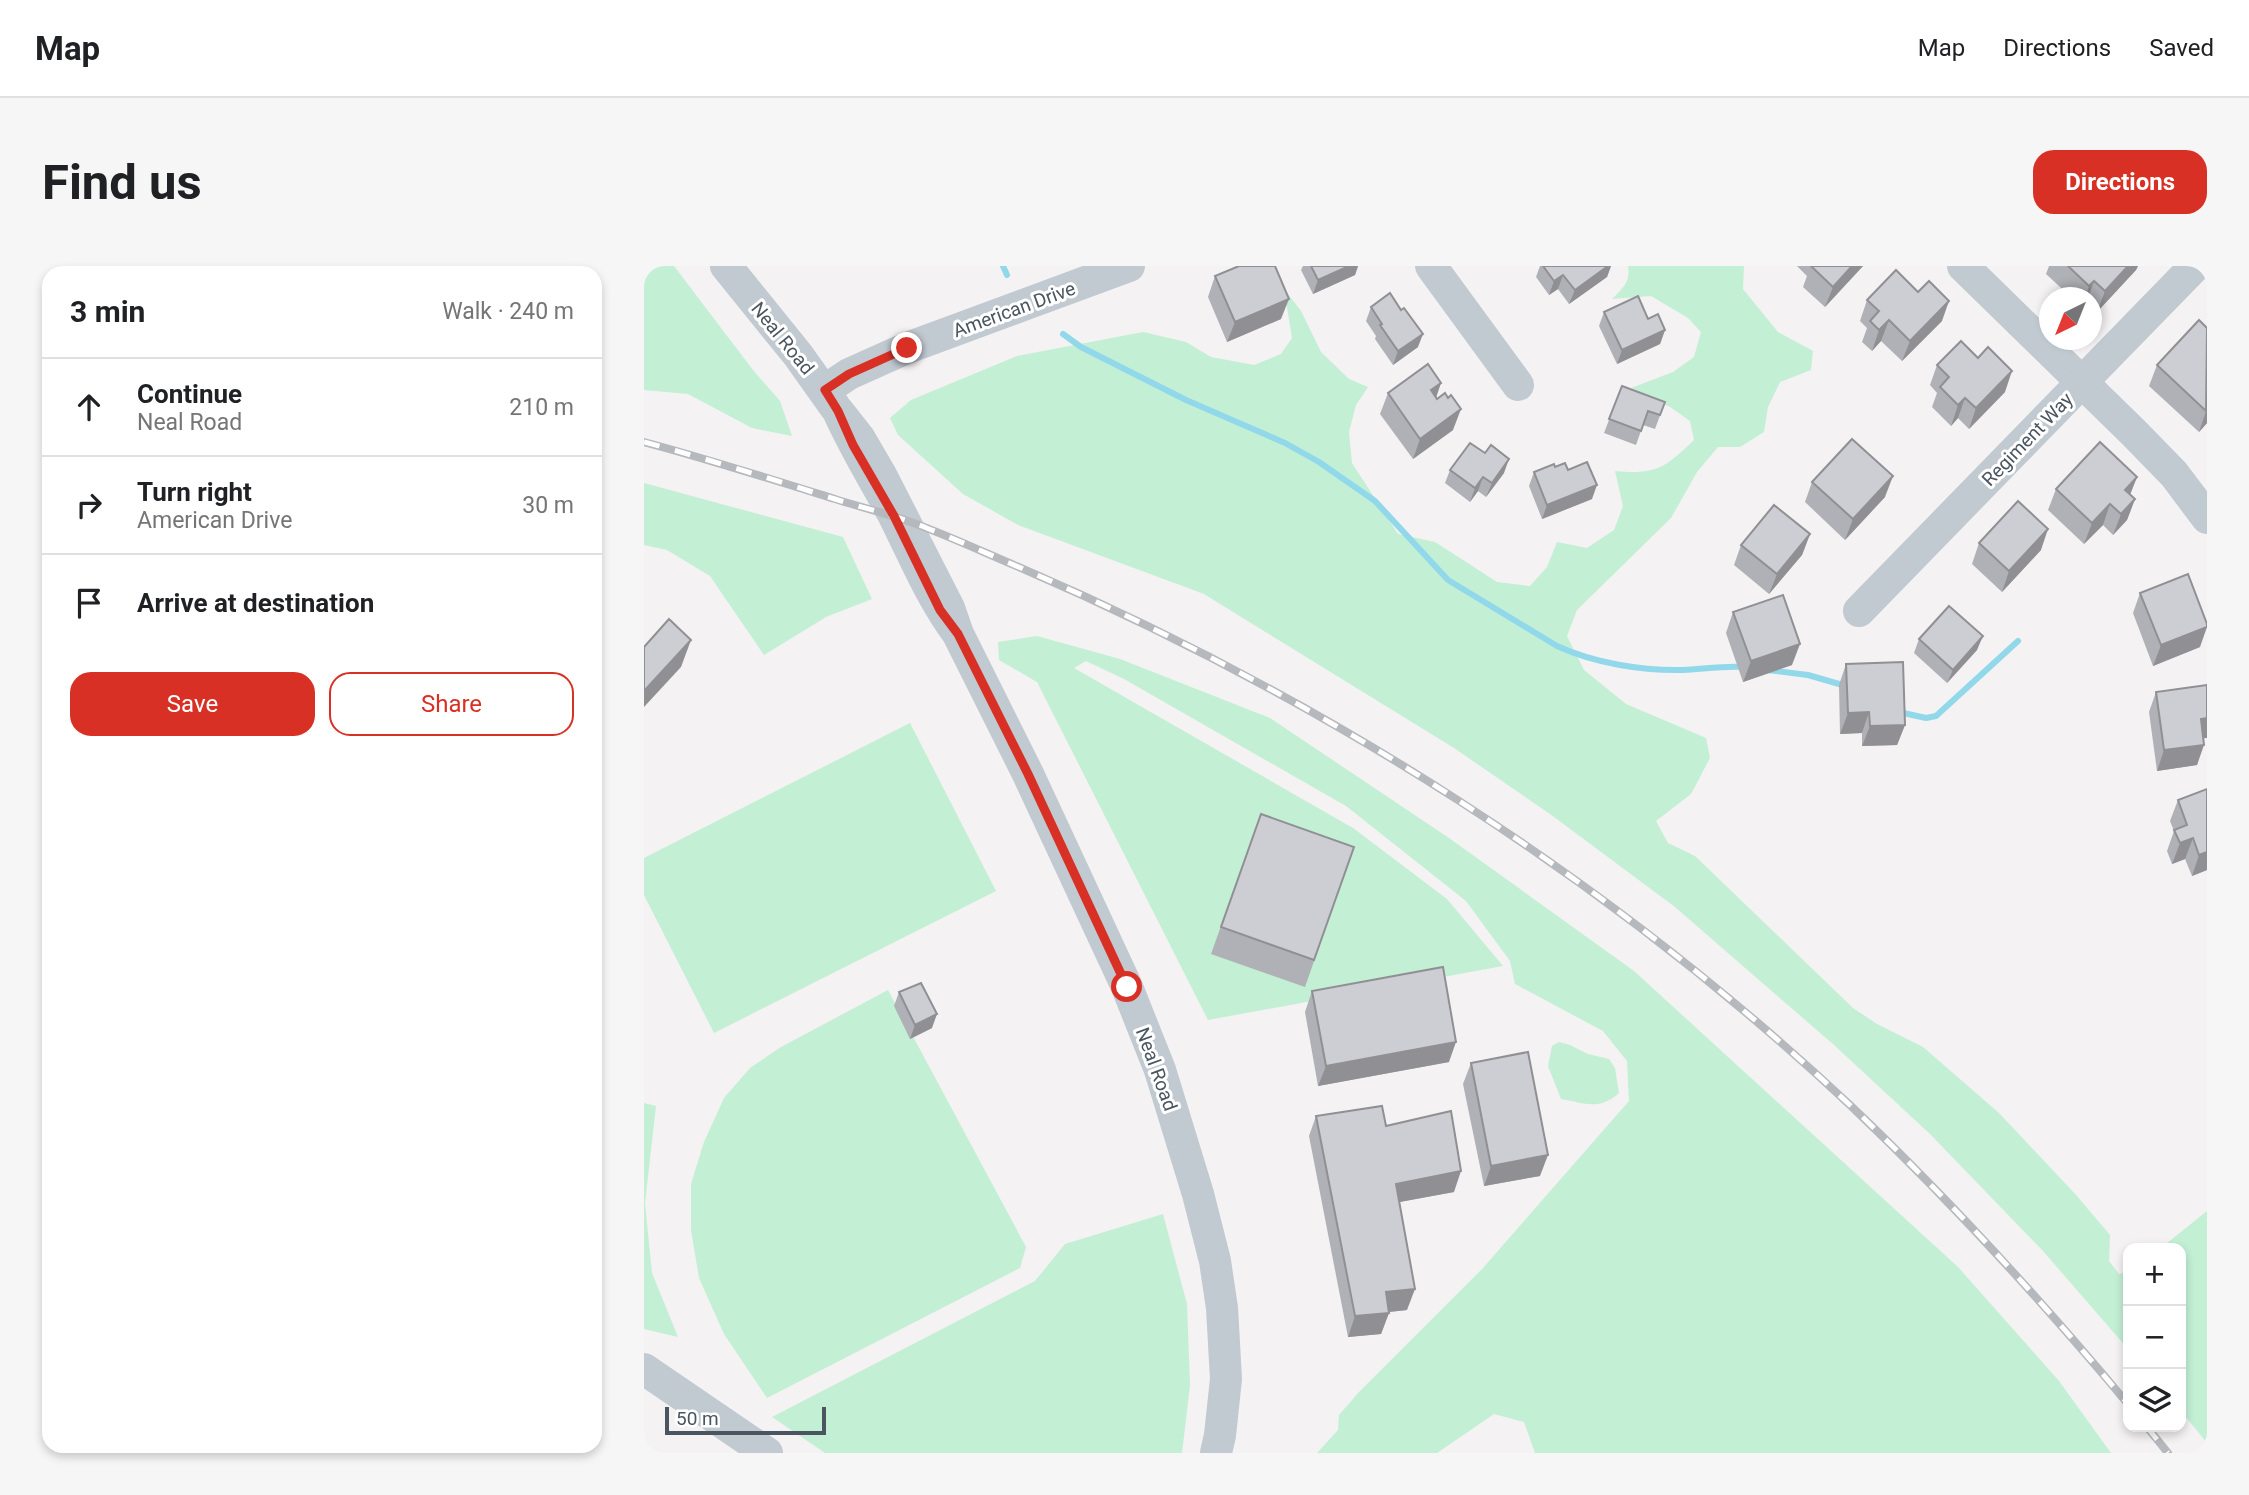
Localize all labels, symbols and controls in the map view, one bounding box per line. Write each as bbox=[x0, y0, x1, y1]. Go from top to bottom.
text: Map bbox=[35, 29, 100, 68]
text: Map bbox=[1918, 34, 1965, 62]
text: Directions bbox=[2003, 34, 2111, 62]
text: Saved bbox=[2149, 34, 2214, 62]
button: Directions bbox=[2033, 150, 2207, 214]
text: Find us bbox=[42, 154, 202, 211]
street label: American Drive bbox=[950, 277, 1078, 342]
north arrow bbox=[2039, 287, 2102, 350]
text: 3 min bbox=[70, 294, 145, 329]
street label: Neal Road bbox=[746, 297, 819, 379]
text: Walk · 240 m bbox=[442, 298, 574, 325]
route end bbox=[891, 332, 922, 363]
text: Continue bbox=[137, 379, 242, 409]
icon: ahead bbox=[70, 388, 108, 426]
street label: Regiment Way bbox=[1977, 388, 2078, 491]
text: 210 m bbox=[509, 394, 574, 421]
text: Neal Road bbox=[137, 409, 242, 436]
text: Turn right bbox=[137, 477, 252, 507]
icon: right bbox=[70, 486, 108, 524]
text: 30 m bbox=[522, 492, 574, 519]
text: American Drive bbox=[137, 507, 292, 534]
icon: arrive bbox=[70, 584, 108, 622]
text: Arrive at destination bbox=[137, 588, 374, 618]
button: Save bbox=[70, 672, 315, 736]
button: Share bbox=[329, 672, 574, 736]
route start bbox=[1111, 971, 1142, 1002]
street label: Neal Road bbox=[1131, 1024, 1182, 1114]
map controls bbox=[2123, 1243, 2186, 1432]
button: + bbox=[2123, 1243, 2186, 1306]
button: − bbox=[2123, 1306, 2186, 1369]
button: layers bbox=[2123, 1369, 2186, 1432]
scale bar bbox=[665, 1404, 826, 1436]
text: 50 m bbox=[676, 1407, 719, 1430]

